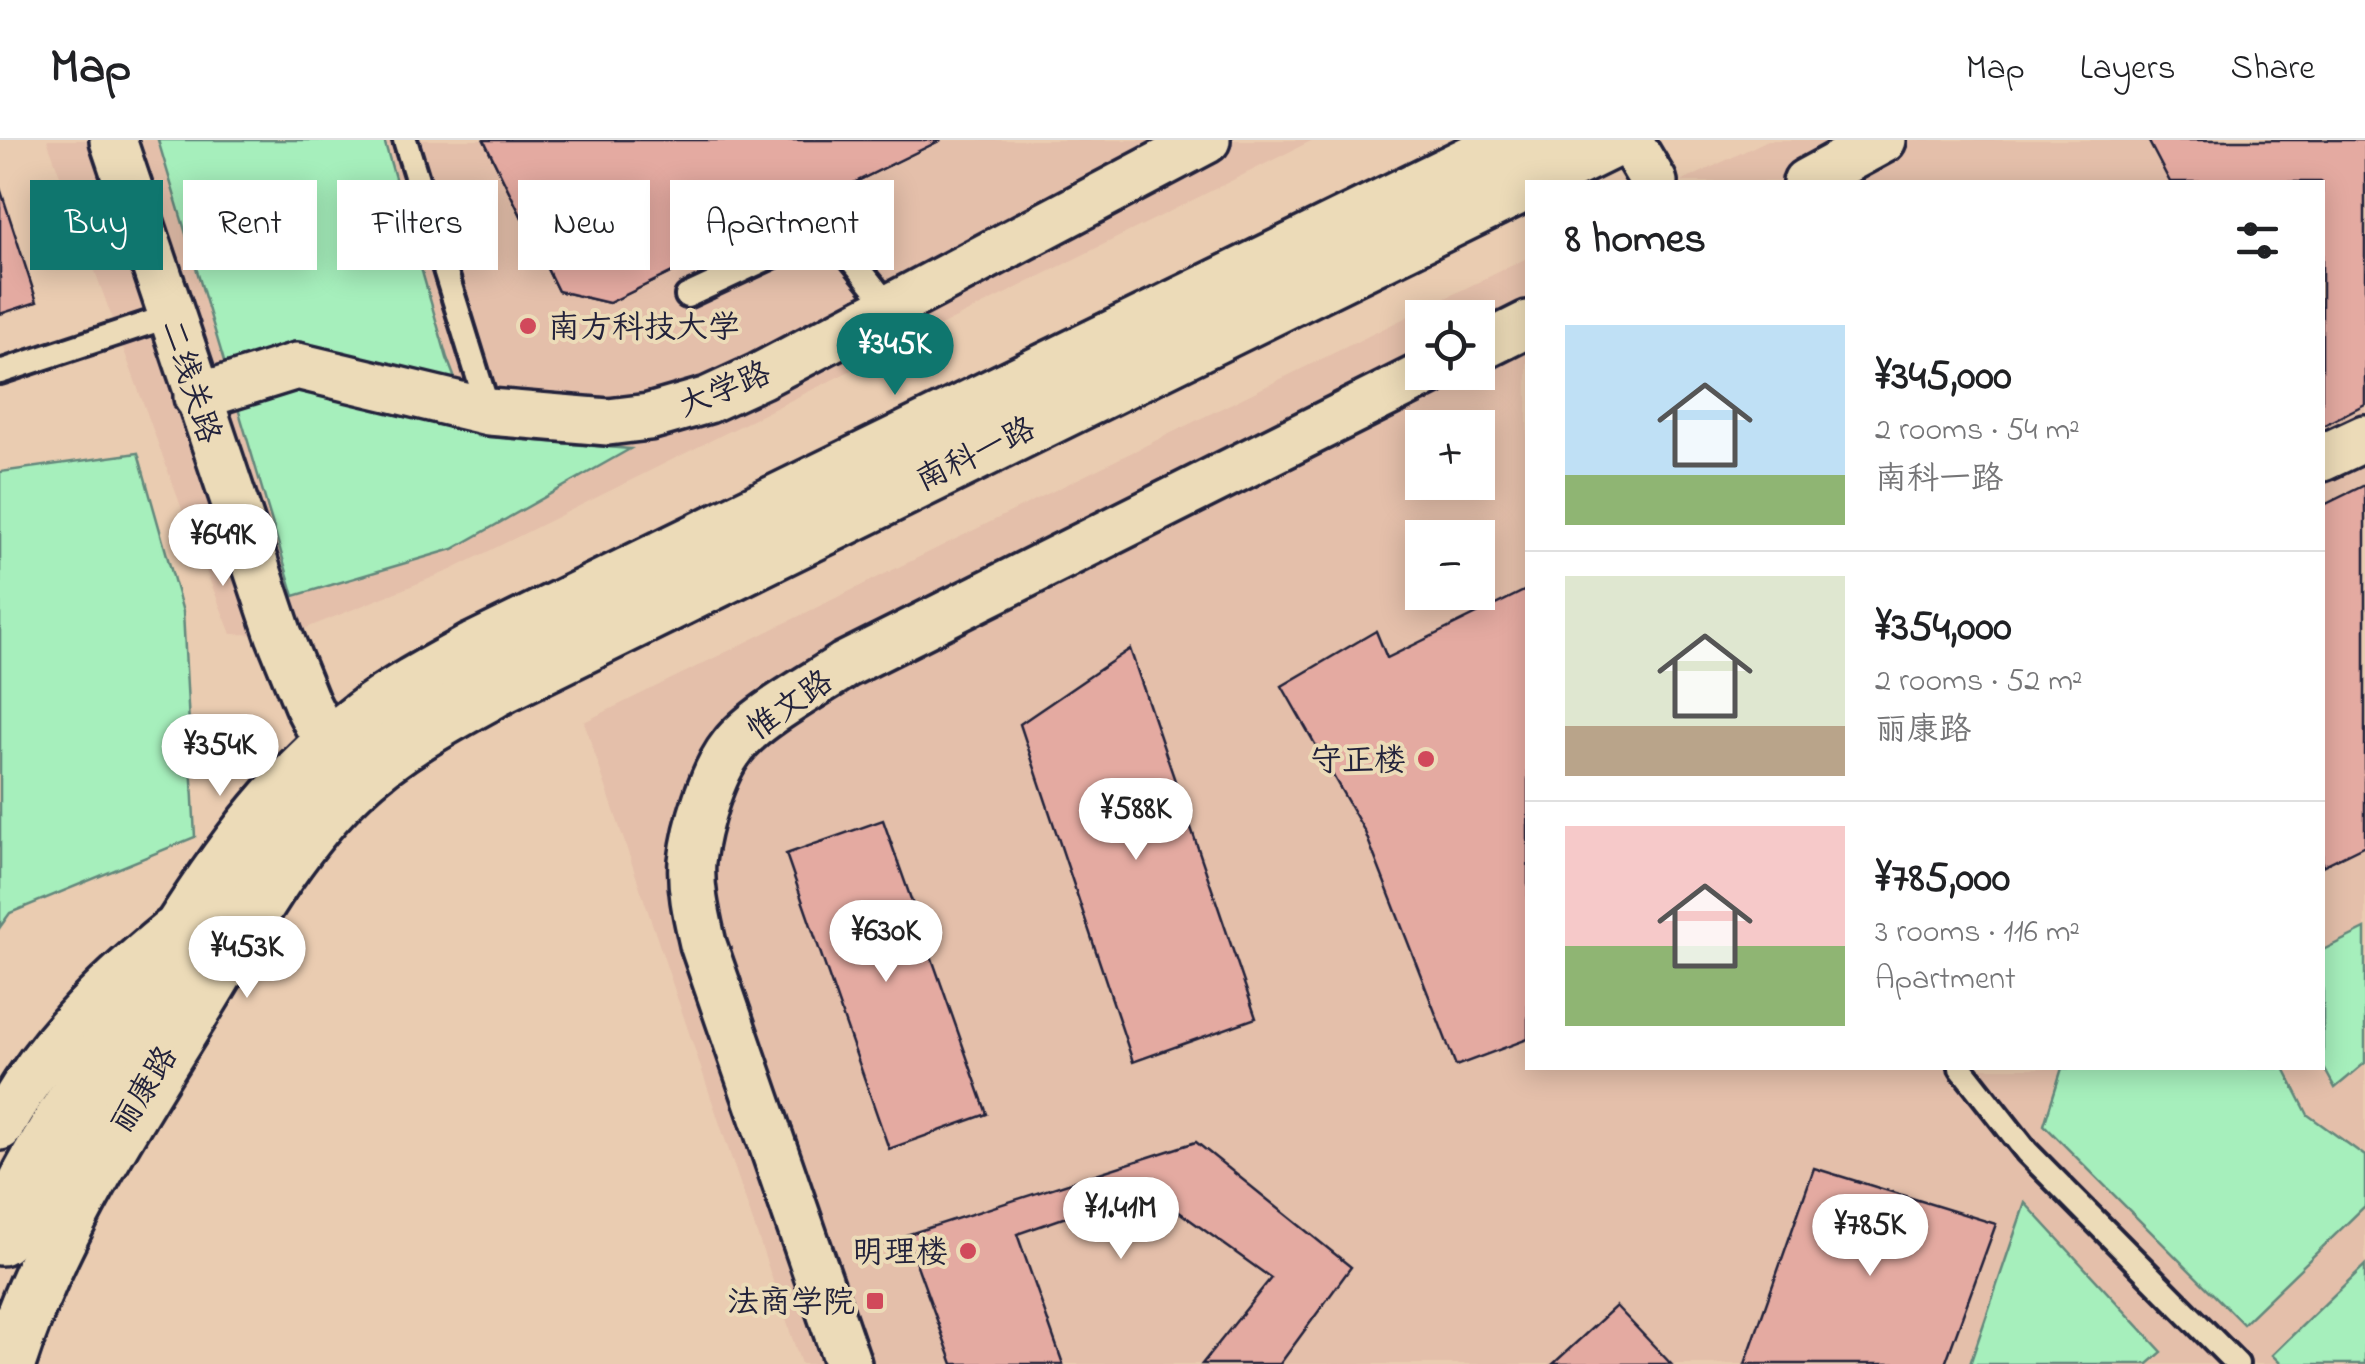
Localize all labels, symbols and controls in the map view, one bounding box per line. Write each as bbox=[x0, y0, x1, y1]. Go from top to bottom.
text: Map bbox=[50, 34, 131, 104]
text: Map bbox=[1966, 44, 2025, 95]
text: Layers bbox=[2080, 44, 2175, 95]
text: Share bbox=[2230, 44, 2315, 95]
chip: Buy bbox=[30, 180, 163, 270]
chip: Rent bbox=[183, 180, 317, 270]
chip: Filters bbox=[337, 180, 498, 270]
chip: New bbox=[518, 180, 650, 270]
chip: Apartment bbox=[670, 180, 894, 270]
text: 8 homes bbox=[1565, 210, 1706, 271]
icon: filters bbox=[2230, 213, 2285, 268]
map controls bbox=[1405, 300, 1495, 610]
button: locate bbox=[1405, 300, 1495, 390]
place label: 南方科技大学 bbox=[548, 306, 740, 353]
pin: ¥345K bbox=[825, 313, 965, 398]
street label: 二线关路 bbox=[147, 314, 231, 450]
marker: 南方科技大学 bbox=[517, 315, 539, 337]
text: ¥345K bbox=[859, 322, 931, 369]
text: ¥345,000 bbox=[1875, 347, 2012, 408]
street label: 大学路 bbox=[672, 351, 779, 431]
icon: home bbox=[1645, 365, 1765, 485]
street label: 南科一路 bbox=[909, 407, 1044, 505]
text: 2 rooms · 54 m² bbox=[1875, 408, 2080, 455]
button: + bbox=[1405, 410, 1495, 500]
text: 南科一路 bbox=[1875, 457, 2003, 504]
pin: ¥649K bbox=[153, 504, 293, 589]
text: ¥649K bbox=[191, 513, 255, 560]
button: − bbox=[1405, 520, 1495, 610]
text: ¥354,000 bbox=[1875, 598, 2012, 659]
icon: home bbox=[1645, 616, 1765, 736]
text: 2 rooms · 52 m² bbox=[1875, 659, 2083, 706]
street label: 惟文路 bbox=[738, 660, 844, 754]
text: 丽康路 bbox=[1875, 708, 1971, 755]
pin: ¥354K bbox=[150, 714, 290, 799]
text: ¥354K bbox=[184, 723, 256, 770]
place label: 守正楼 bbox=[1310, 739, 1406, 786]
marker: 守正楼 bbox=[1415, 748, 1437, 770]
pin: ¥588K bbox=[1066, 778, 1206, 863]
text: ¥588K bbox=[1101, 787, 1171, 834]
text: ¥785,000 bbox=[1875, 849, 2010, 910]
icon: home bbox=[1645, 866, 1765, 986]
pin: ¥630K bbox=[816, 900, 956, 985]
text: ¥630K bbox=[851, 909, 921, 956]
text: 3 rooms · 116 m² bbox=[1875, 910, 2080, 957]
pin: ¥453K bbox=[177, 916, 317, 1001]
text: ¥453K bbox=[211, 925, 283, 972]
text: Apartment bbox=[1875, 957, 2016, 1004]
street label: 丽康路 bbox=[101, 1038, 191, 1144]
pin: ¥1.41M bbox=[1040, 1177, 1202, 1262]
text: ¥1.41M bbox=[1085, 1186, 1157, 1233]
pin: ¥785K bbox=[1800, 1194, 1940, 1279]
text: ¥785K bbox=[1834, 1203, 1906, 1250]
place label: 明理楼 bbox=[852, 1231, 948, 1278]
marker: 明理楼 bbox=[957, 1240, 979, 1262]
place label: 法商学院 bbox=[727, 1281, 855, 1328]
marker: 法商学院 bbox=[864, 1290, 886, 1312]

